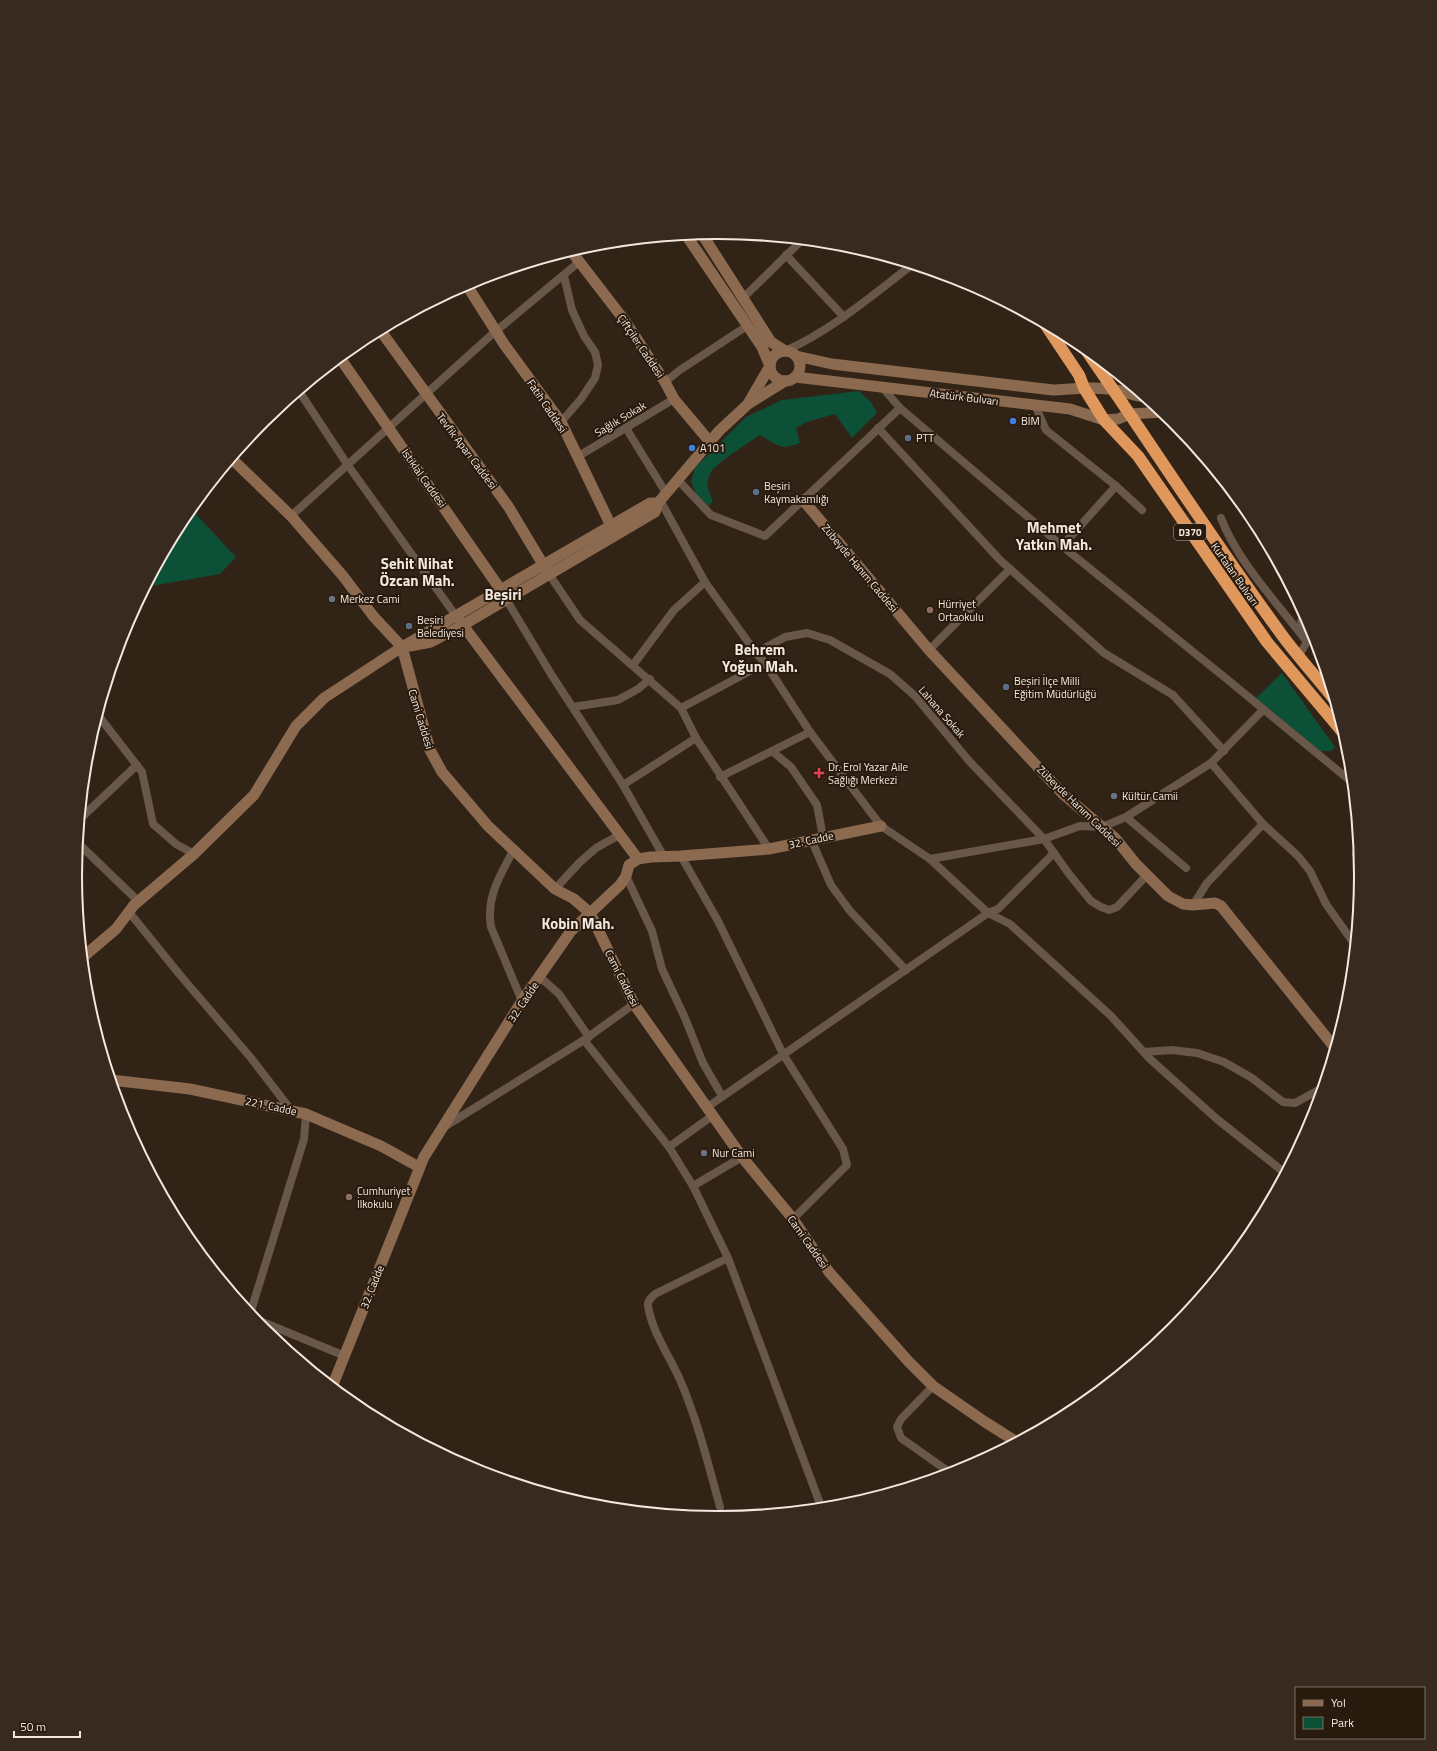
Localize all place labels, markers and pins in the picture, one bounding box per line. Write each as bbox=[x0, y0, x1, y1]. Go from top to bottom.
place label: BİM bbox=[1021, 413, 1040, 429]
marker: BİM bbox=[1008, 416, 1018, 426]
place label: PTT bbox=[916, 430, 934, 446]
marker: PTT bbox=[903, 433, 913, 443]
place label: A101 bbox=[700, 440, 725, 456]
marker: A101 bbox=[687, 443, 697, 453]
place label: Beşiri Kaymakamlığı bbox=[764, 478, 829, 507]
marker: Beşiri Kaymakamlığı bbox=[751, 487, 761, 497]
place label: Merkez Cami bbox=[340, 591, 400, 607]
marker: Merkez Cami bbox=[327, 594, 337, 604]
place label: Hürriyet Ortaokulu bbox=[938, 596, 984, 625]
marker: Hürriyet Ortaokulu bbox=[925, 605, 935, 615]
place label: Beşiri Belediyesi bbox=[417, 612, 464, 641]
marker: Beşiri Belediyesi bbox=[404, 621, 414, 631]
place label: Beşiri İlçe Milli Eğitim Müdürlüğü bbox=[1014, 673, 1096, 702]
marker: Beşiri İlçe Milli Eğitim Müdürlüğü bbox=[1001, 682, 1011, 692]
place label: Dr. Erol Yazar Aile Sağlığı Merkezi bbox=[828, 759, 909, 788]
marker: Dr. Erol Yazar Aile Sağlığı Merkezi bbox=[813, 767, 825, 779]
place label: Kültür Camii bbox=[1122, 788, 1178, 804]
marker: Kültür Camii bbox=[1109, 791, 1119, 801]
place label: Nur Cami bbox=[712, 1145, 755, 1161]
marker: Nur Cami bbox=[699, 1148, 709, 1158]
place label: Cumhuriyet İlkokulu bbox=[357, 1183, 411, 1212]
marker: Cumhuriyet İlkokulu bbox=[344, 1192, 354, 1202]

